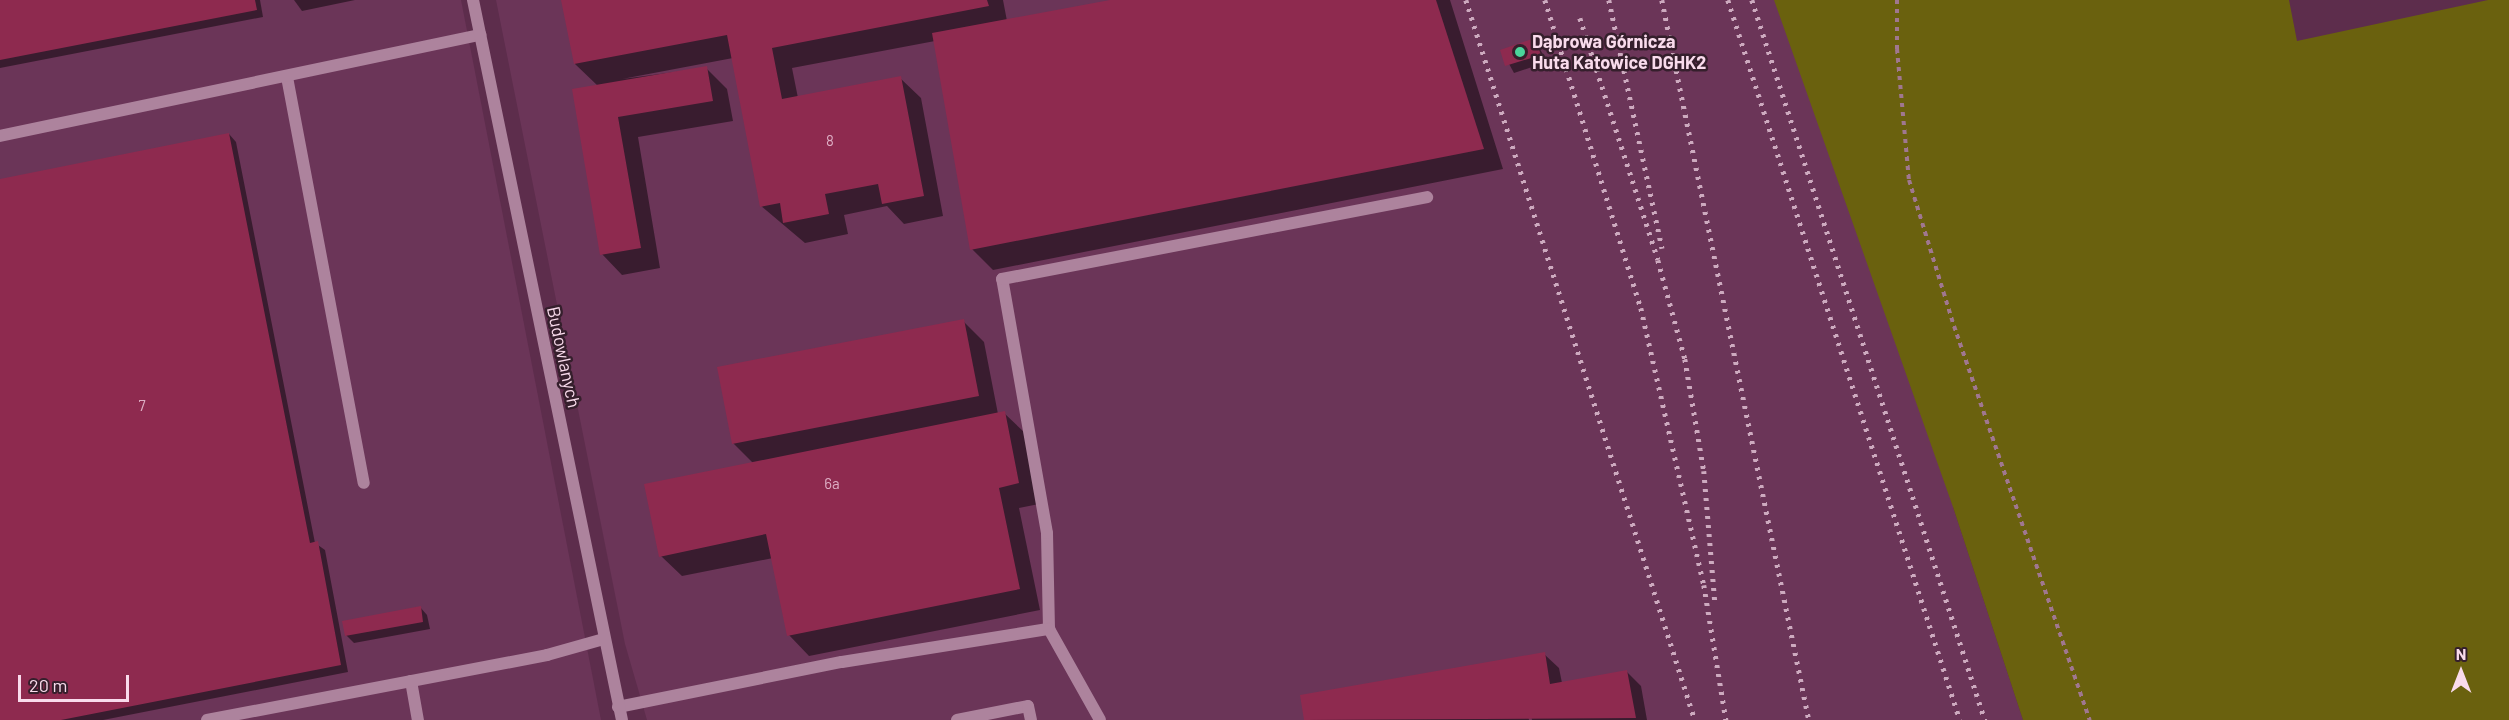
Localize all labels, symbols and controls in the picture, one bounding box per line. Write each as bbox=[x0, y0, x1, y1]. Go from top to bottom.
place label: Dąbrowa Górnicza Huta Katowice DGHK2 bbox=[1532, 31, 1706, 74]
marker: Dąbrowa Górnicza Huta Katowice DGHK2 bbox=[1513, 45, 1527, 59]
house number: 8 bbox=[826, 132, 834, 150]
street label: Budowlanych bbox=[543, 304, 585, 410]
house number: 7 bbox=[138, 397, 146, 415]
house number: 6a bbox=[824, 475, 840, 493]
north arrow bbox=[2431, 642, 2491, 702]
text: N bbox=[2456, 644, 2466, 663]
scale bar bbox=[21, 663, 132, 701]
text: 20 m bbox=[29, 674, 67, 696]

